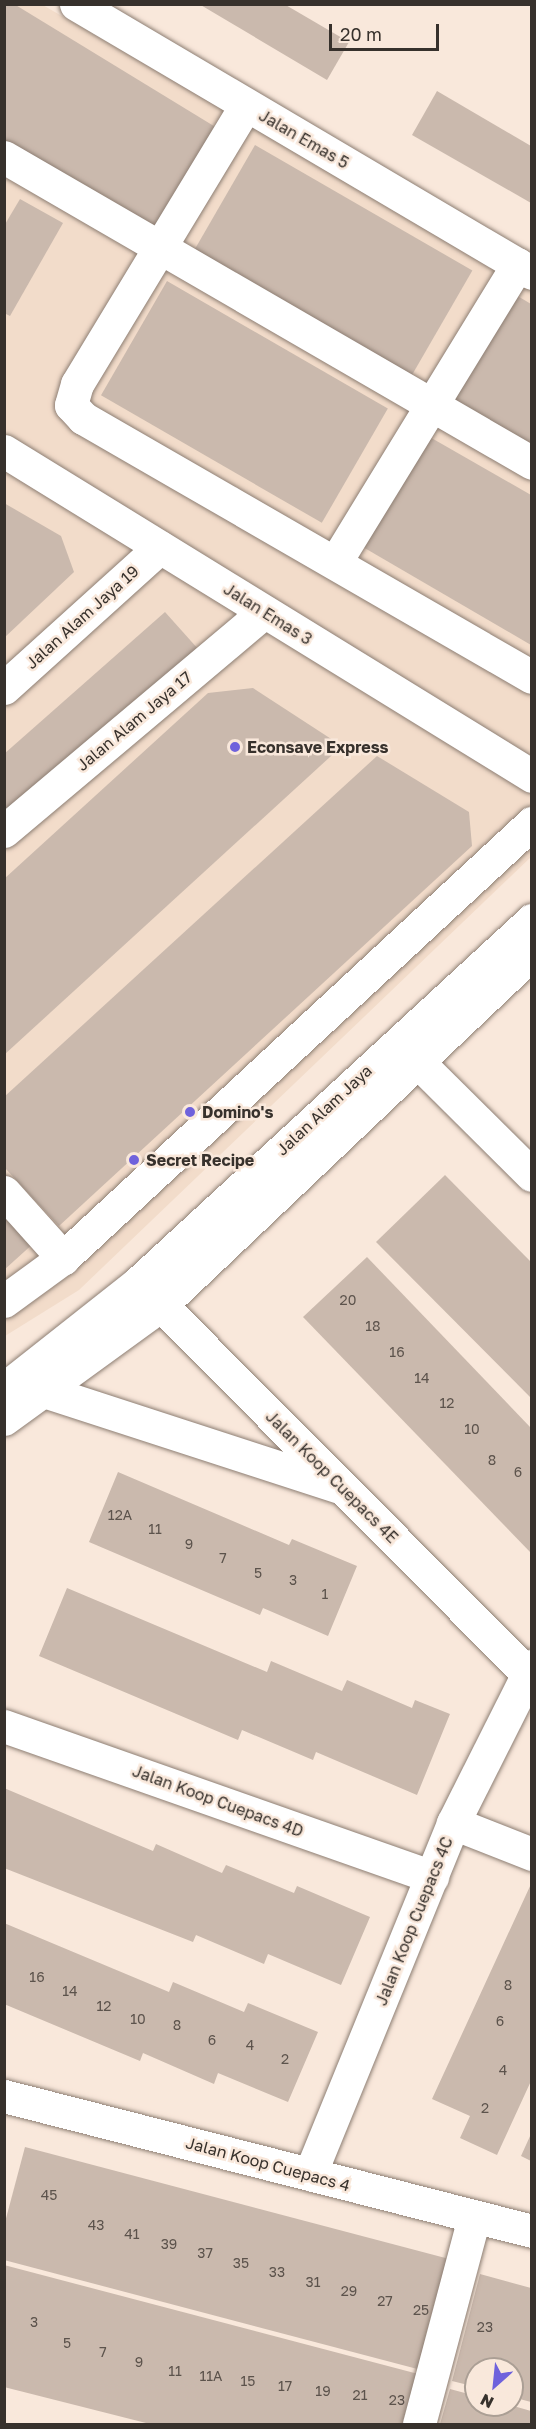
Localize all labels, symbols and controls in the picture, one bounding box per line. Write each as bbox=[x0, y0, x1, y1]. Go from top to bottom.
scale bar bbox=[332, 12, 442, 50]
text: 20 m bbox=[340, 23, 382, 45]
street label: Jalan Emas 5 bbox=[256, 106, 352, 172]
street label: Jalan Alam Jaya 19 bbox=[22, 561, 142, 673]
street label: Jalan Emas 3 bbox=[220, 579, 316, 649]
street label: Jalan Alam Jaya 17 bbox=[73, 667, 195, 775]
place label: Econsave Express bbox=[247, 737, 389, 757]
marker: Econsave Express bbox=[228, 740, 242, 754]
street label: Jalan Alam Jaya bbox=[272, 1061, 376, 1159]
place label: Domino's bbox=[202, 1102, 273, 1122]
marker: Domino's bbox=[183, 1105, 197, 1119]
place label: Secret Recipe bbox=[146, 1150, 254, 1170]
marker: Secret Recipe bbox=[127, 1153, 141, 1167]
house number: 20 bbox=[340, 1292, 356, 1308]
house number: 18 bbox=[365, 1318, 381, 1334]
house number: 16 bbox=[389, 1344, 405, 1360]
house number: 14 bbox=[414, 1370, 430, 1386]
house number: 12 bbox=[440, 1395, 454, 1411]
street label: Jalan Koop Cuepacs 4E bbox=[262, 1407, 402, 1547]
house number: 10 bbox=[464, 1421, 480, 1437]
house number: 8 bbox=[488, 1452, 496, 1468]
house number: 6 bbox=[514, 1464, 522, 1480]
house number: 12A bbox=[108, 1507, 132, 1523]
house number: 11 bbox=[148, 1521, 162, 1537]
house number: 9 bbox=[185, 1536, 193, 1552]
house number: 7 bbox=[219, 1550, 227, 1566]
house number: 5 bbox=[254, 1565, 262, 1581]
house number: 3 bbox=[289, 1572, 297, 1588]
house number: 1 bbox=[322, 1586, 328, 1602]
street label: Jalan Koop Cuepacs 4D bbox=[130, 1761, 306, 1841]
street label: Jalan Koop Cuepacs 4C bbox=[371, 1834, 457, 2008]
house number: 16 bbox=[29, 1969, 45, 1985]
house number: 8 bbox=[504, 1977, 512, 1993]
house number: 14 bbox=[62, 1983, 78, 1999]
house number: 12 bbox=[97, 1998, 111, 2014]
house number: 10 bbox=[130, 2011, 146, 2027]
house number: 6 bbox=[496, 2013, 504, 2029]
house number: 8 bbox=[173, 2017, 181, 2033]
house number: 6 bbox=[208, 2032, 216, 2048]
house number: 4 bbox=[246, 2037, 254, 2053]
house number: 2 bbox=[281, 2051, 289, 2067]
house number: 4 bbox=[499, 2062, 507, 2078]
house number: 2 bbox=[481, 2100, 489, 2116]
street label: Jalan Koop Cuepacs 4 bbox=[184, 2133, 352, 2195]
house number: 45 bbox=[41, 2187, 57, 2203]
house number: 43 bbox=[88, 2217, 104, 2233]
house number: 41 bbox=[124, 2226, 140, 2242]
house number: 39 bbox=[161, 2236, 177, 2252]
house number: 37 bbox=[197, 2245, 213, 2261]
house number: 35 bbox=[233, 2255, 249, 2271]
house number: 33 bbox=[269, 2264, 285, 2280]
house number: 31 bbox=[306, 2274, 320, 2290]
house number: 29 bbox=[341, 2283, 357, 2299]
house number: 27 bbox=[377, 2293, 393, 2309]
house number: 25 bbox=[413, 2302, 429, 2318]
house number: 3 bbox=[30, 2314, 38, 2330]
house number: 23 bbox=[477, 2319, 493, 2335]
house number: 5 bbox=[63, 2335, 71, 2351]
house number: 7 bbox=[99, 2344, 107, 2360]
house number: 9 bbox=[135, 2354, 143, 2370]
north arrow bbox=[464, 2357, 524, 2417]
house number: 11 bbox=[168, 2363, 182, 2379]
house number: 11A bbox=[200, 2368, 222, 2384]
house number: 15 bbox=[241, 2373, 255, 2389]
house number: 17 bbox=[278, 2378, 292, 2394]
house number: 19 bbox=[315, 2383, 331, 2399]
house number: 21 bbox=[353, 2387, 367, 2403]
text: N bbox=[477, 2390, 497, 2413]
house number: 23 bbox=[389, 2392, 405, 2408]

